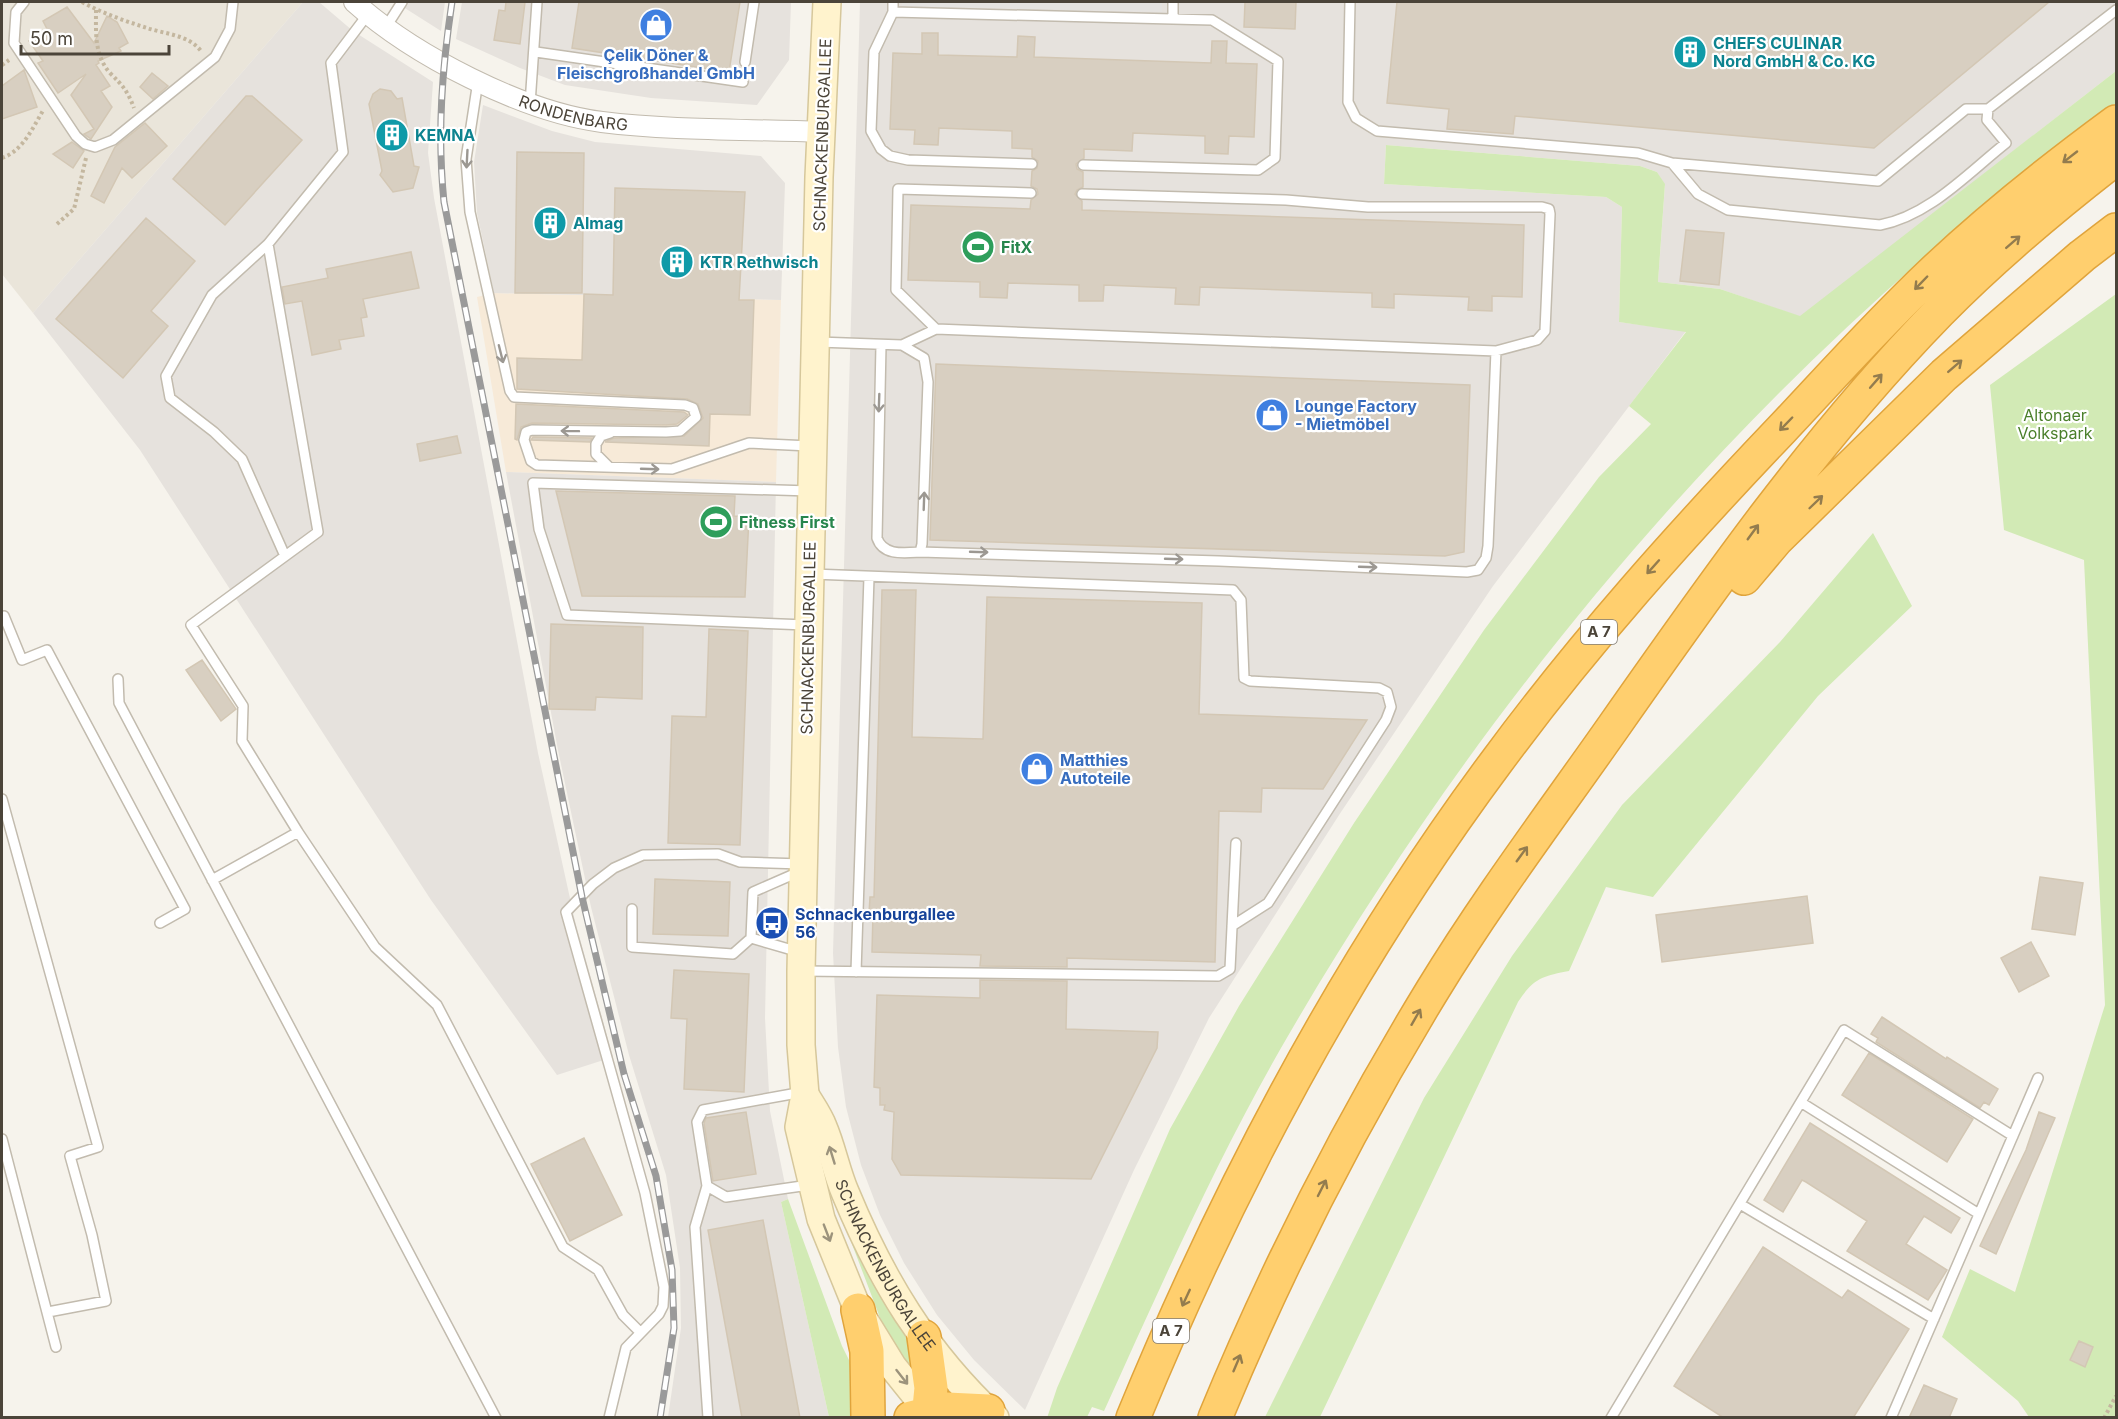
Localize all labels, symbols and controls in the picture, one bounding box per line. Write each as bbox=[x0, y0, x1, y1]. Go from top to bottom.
shop icon: Çelik Döner & Fleischgroßhandel GmbH bbox=[638, 7, 674, 43]
scale bar bbox=[21, 18, 170, 56]
text: 50 m bbox=[30, 28, 73, 49]
place label: CHEFS CULINAR Nord GmbH & Co. KG bbox=[1713, 33, 1875, 71]
building icon: CHEFS CULINAR Nord GmbH & Co. KG bbox=[1672, 34, 1708, 70]
street label: SCHNACKENBURGALLEE bbox=[809, 38, 835, 232]
place label: Çelik Döner & Fleischgroßhandel GmbH bbox=[557, 45, 755, 83]
street label: RONDENBARG bbox=[516, 90, 629, 135]
building icon: KEMNA bbox=[374, 117, 410, 153]
place label: KEMNA bbox=[415, 125, 475, 145]
one-way arrow bbox=[462, 148, 473, 168]
one-way arrow bbox=[2062, 150, 2078, 163]
building icon: Almag bbox=[532, 205, 568, 241]
place label: Almag bbox=[573, 213, 623, 233]
sports icon: FitX bbox=[960, 229, 996, 265]
one-way arrow bbox=[2005, 235, 2020, 249]
place label: FitX bbox=[1001, 237, 1033, 257]
building icon: KTR Rethwisch bbox=[659, 244, 695, 280]
place label: KTR Rethwisch bbox=[700, 252, 818, 272]
one-way arrow bbox=[1914, 276, 1929, 291]
one-way arrow bbox=[496, 345, 508, 364]
one-way arrow bbox=[1947, 359, 1963, 372]
one-way arrow bbox=[1869, 374, 1883, 389]
one-way arrow bbox=[873, 392, 885, 412]
place label: Lounge Factory - Mietmöbel bbox=[1295, 396, 1417, 434]
shop icon: Lounge Factory - Mietmöbel bbox=[1254, 397, 1290, 433]
park label: Altonaer Volkspark bbox=[2018, 405, 2093, 443]
one-way arrow bbox=[1779, 417, 1794, 432]
one-way arrow bbox=[560, 425, 580, 436]
one-way arrow bbox=[640, 463, 660, 474]
one-way arrow bbox=[918, 492, 930, 512]
one-way arrow bbox=[1808, 495, 1823, 509]
sports icon: Fitness First bbox=[698, 504, 734, 540]
place label: Fitness First bbox=[739, 512, 835, 532]
one-way arrow bbox=[1746, 524, 1759, 540]
street label: SCHNACKENBURGALLEE bbox=[796, 541, 820, 735]
one-way arrow bbox=[968, 547, 988, 558]
one-way arrow bbox=[1163, 554, 1183, 565]
one-way arrow bbox=[1646, 559, 1660, 574]
one-way arrow bbox=[1358, 562, 1378, 573]
road number: A 7 bbox=[1581, 620, 1617, 644]
place label: Matthies Autoteile bbox=[1060, 750, 1131, 788]
shop icon: Matthies Autoteile bbox=[1019, 751, 1055, 787]
one-way arrow bbox=[1516, 846, 1529, 862]
place label: Schnackenburgallee 56 bbox=[795, 904, 955, 942]
bus stop icon: Schnackenburgallee 56 bbox=[754, 905, 790, 941]
one-way arrow bbox=[1411, 1009, 1423, 1026]
one-way arrow bbox=[826, 1146, 837, 1165]
street label: SCHNACKENBURGALLEE bbox=[831, 1176, 940, 1355]
one-way arrow bbox=[1316, 1179, 1328, 1197]
one-way arrow bbox=[822, 1223, 833, 1242]
one-way arrow bbox=[1180, 1289, 1191, 1307]
road number: A 7 bbox=[1153, 1319, 1189, 1343]
one-way arrow bbox=[1232, 1355, 1244, 1373]
one-way arrow bbox=[895, 1369, 908, 1385]

